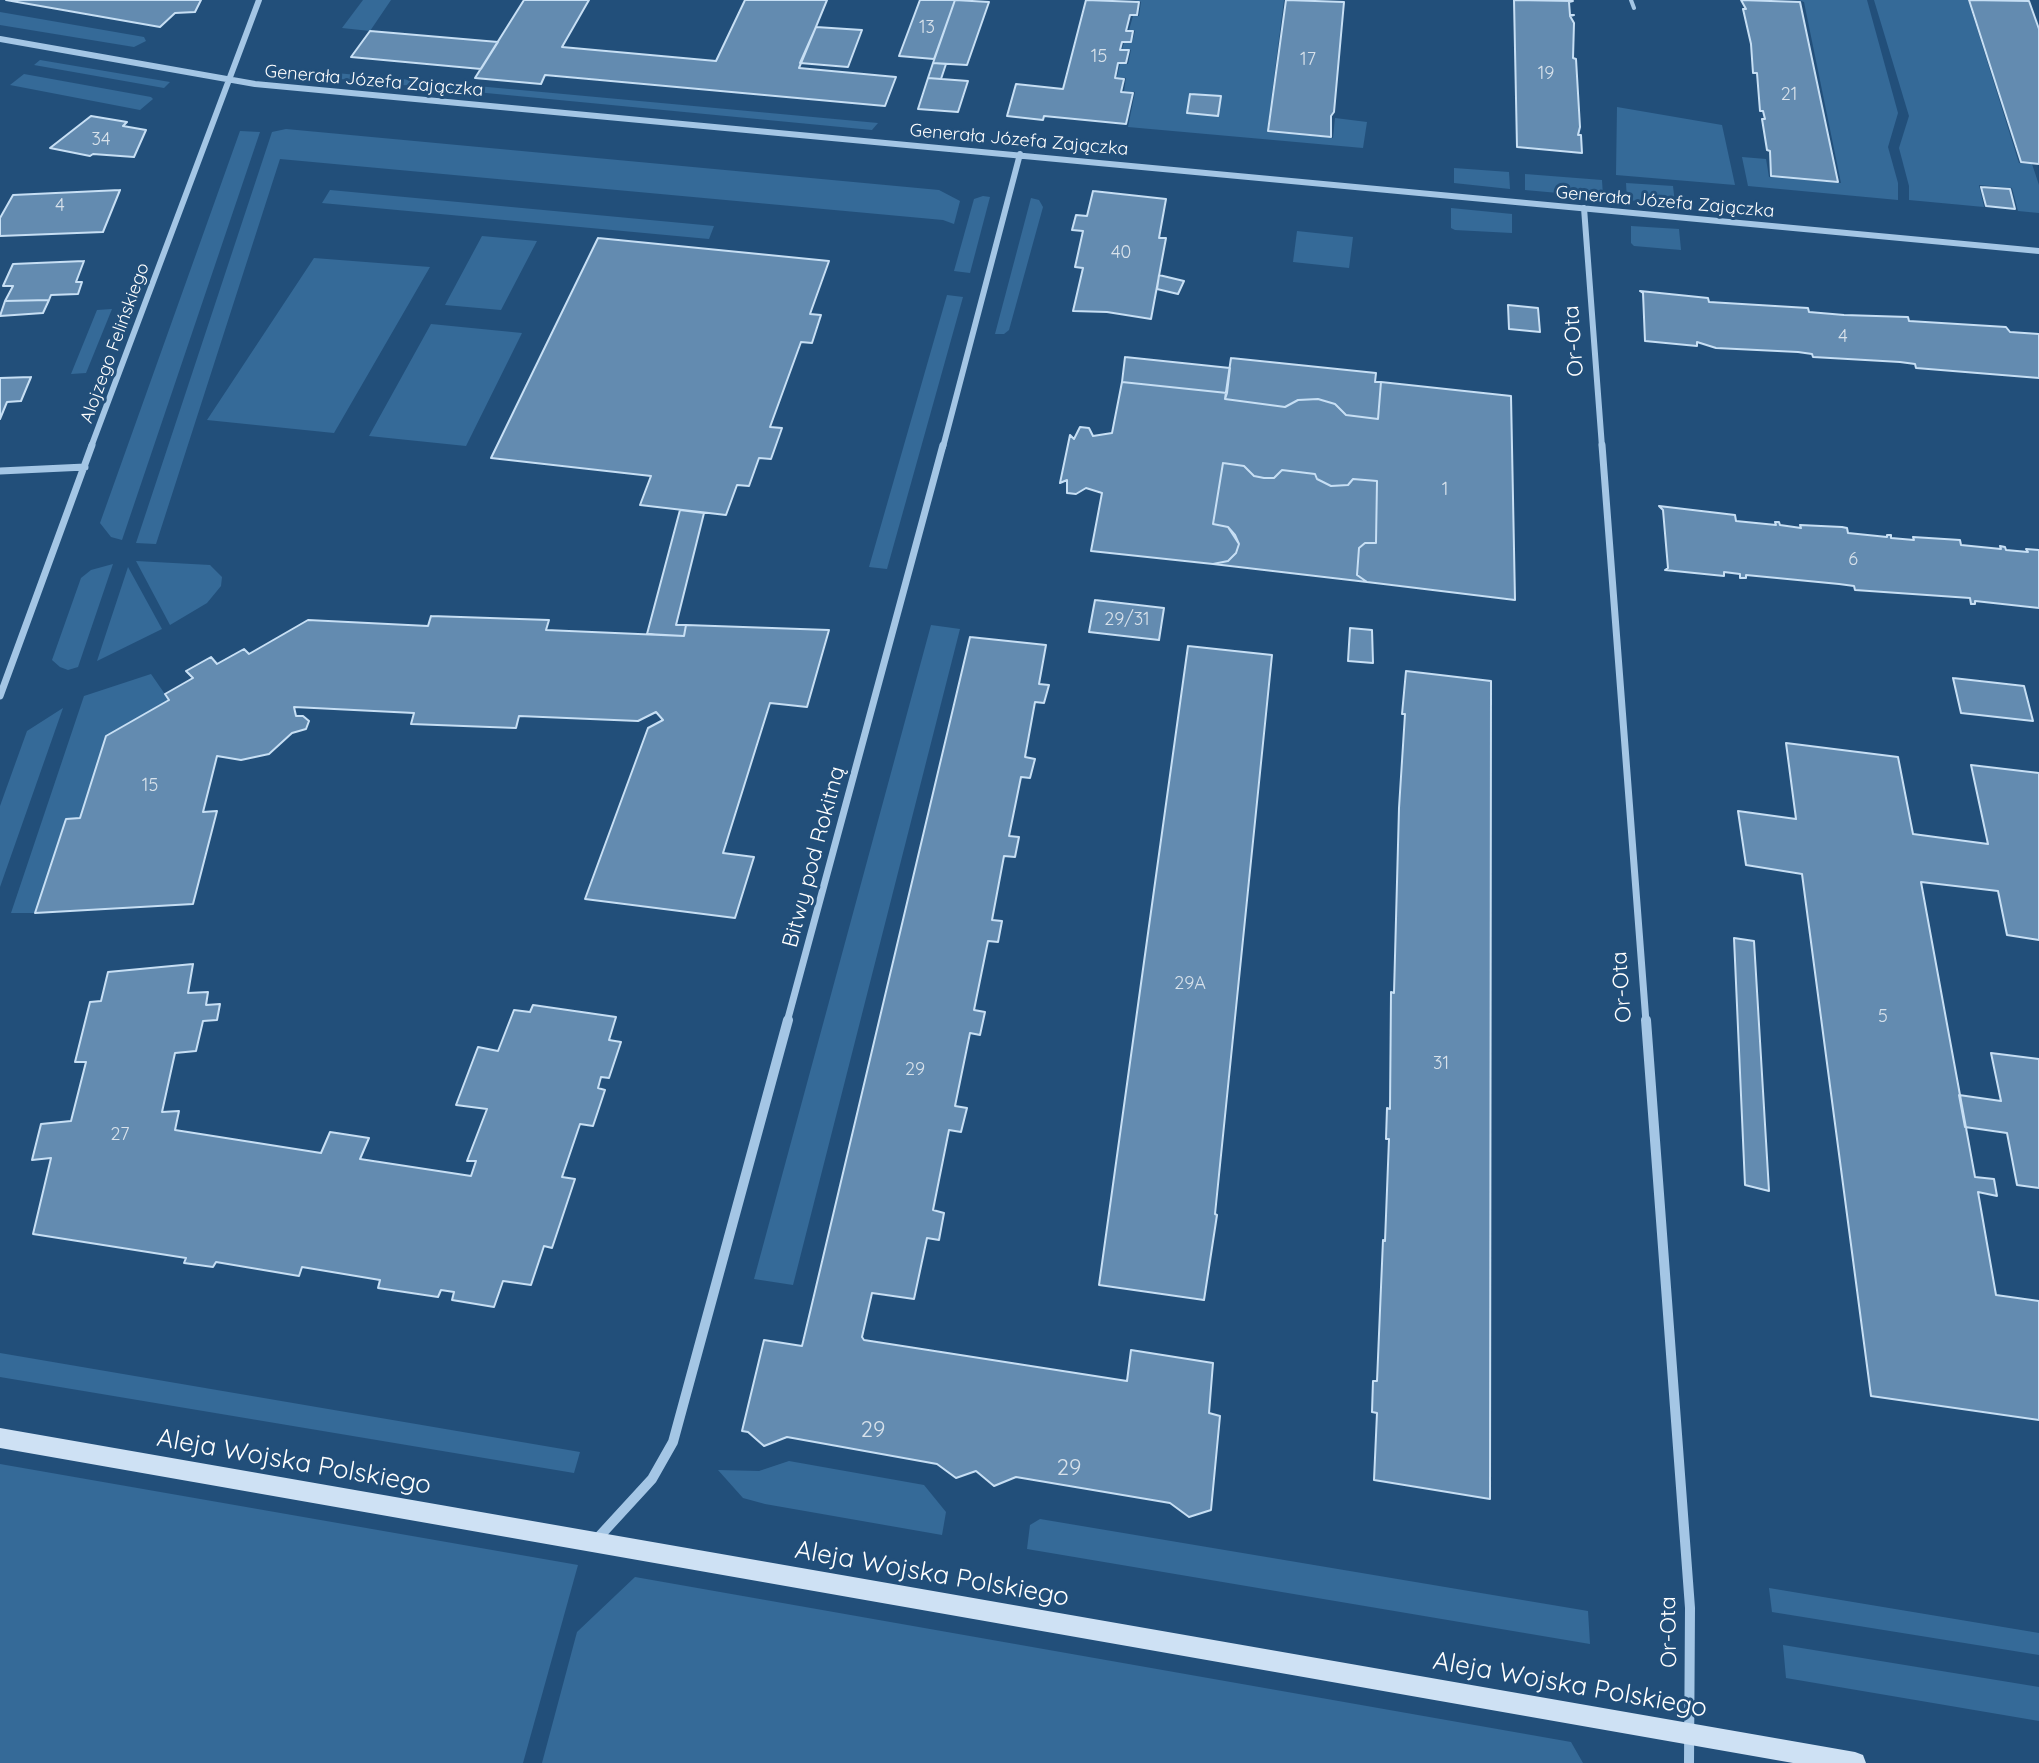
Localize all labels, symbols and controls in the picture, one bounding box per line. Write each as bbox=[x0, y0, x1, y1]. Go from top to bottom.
house number: 13 bbox=[919, 17, 935, 39]
house number: 15 bbox=[1091, 46, 1107, 68]
house number: 17 bbox=[1300, 49, 1316, 71]
street label: Generała Józefa Zajączka bbox=[264, 61, 484, 101]
house number: 19 bbox=[1538, 63, 1554, 85]
house number: 21 bbox=[1781, 84, 1797, 106]
street label: Generała Józefa Zajączka bbox=[909, 120, 1129, 160]
house number: 34 bbox=[92, 129, 110, 151]
street label: Generała Józefa Zajączka bbox=[1555, 182, 1775, 222]
house number: 4 bbox=[55, 195, 65, 217]
house number: 40 bbox=[1111, 242, 1131, 264]
street label: Alojzego Felińskiego bbox=[76, 260, 154, 426]
street label: Or-Ota bbox=[1558, 304, 1590, 378]
house number: 4 bbox=[1838, 326, 1848, 348]
house number: 1 bbox=[1442, 479, 1448, 501]
house number: 6 bbox=[1848, 549, 1858, 571]
house number: 29/31 bbox=[1104, 609, 1150, 631]
street label: Bitwy pod Rokitną bbox=[777, 764, 851, 950]
house number: 15 bbox=[142, 775, 158, 797]
street label: Or-Ota bbox=[1606, 950, 1638, 1024]
house number: 29A bbox=[1174, 973, 1206, 995]
house number: 5 bbox=[1878, 1006, 1888, 1028]
house number: 31 bbox=[1433, 1053, 1449, 1075]
house number: 29 bbox=[905, 1059, 925, 1081]
house number: 27 bbox=[111, 1124, 129, 1146]
house number: 29 bbox=[861, 1417, 885, 1443]
street label: Aleja Wojska Polskiego bbox=[154, 1423, 434, 1501]
house number: 29 bbox=[1057, 1455, 1081, 1481]
street label: Aleja Wojska Polskiego bbox=[792, 1535, 1072, 1613]
street label: Or-Ota bbox=[1655, 1596, 1683, 1668]
street label: Aleja Wojska Polskiego bbox=[1430, 1646, 1710, 1724]

